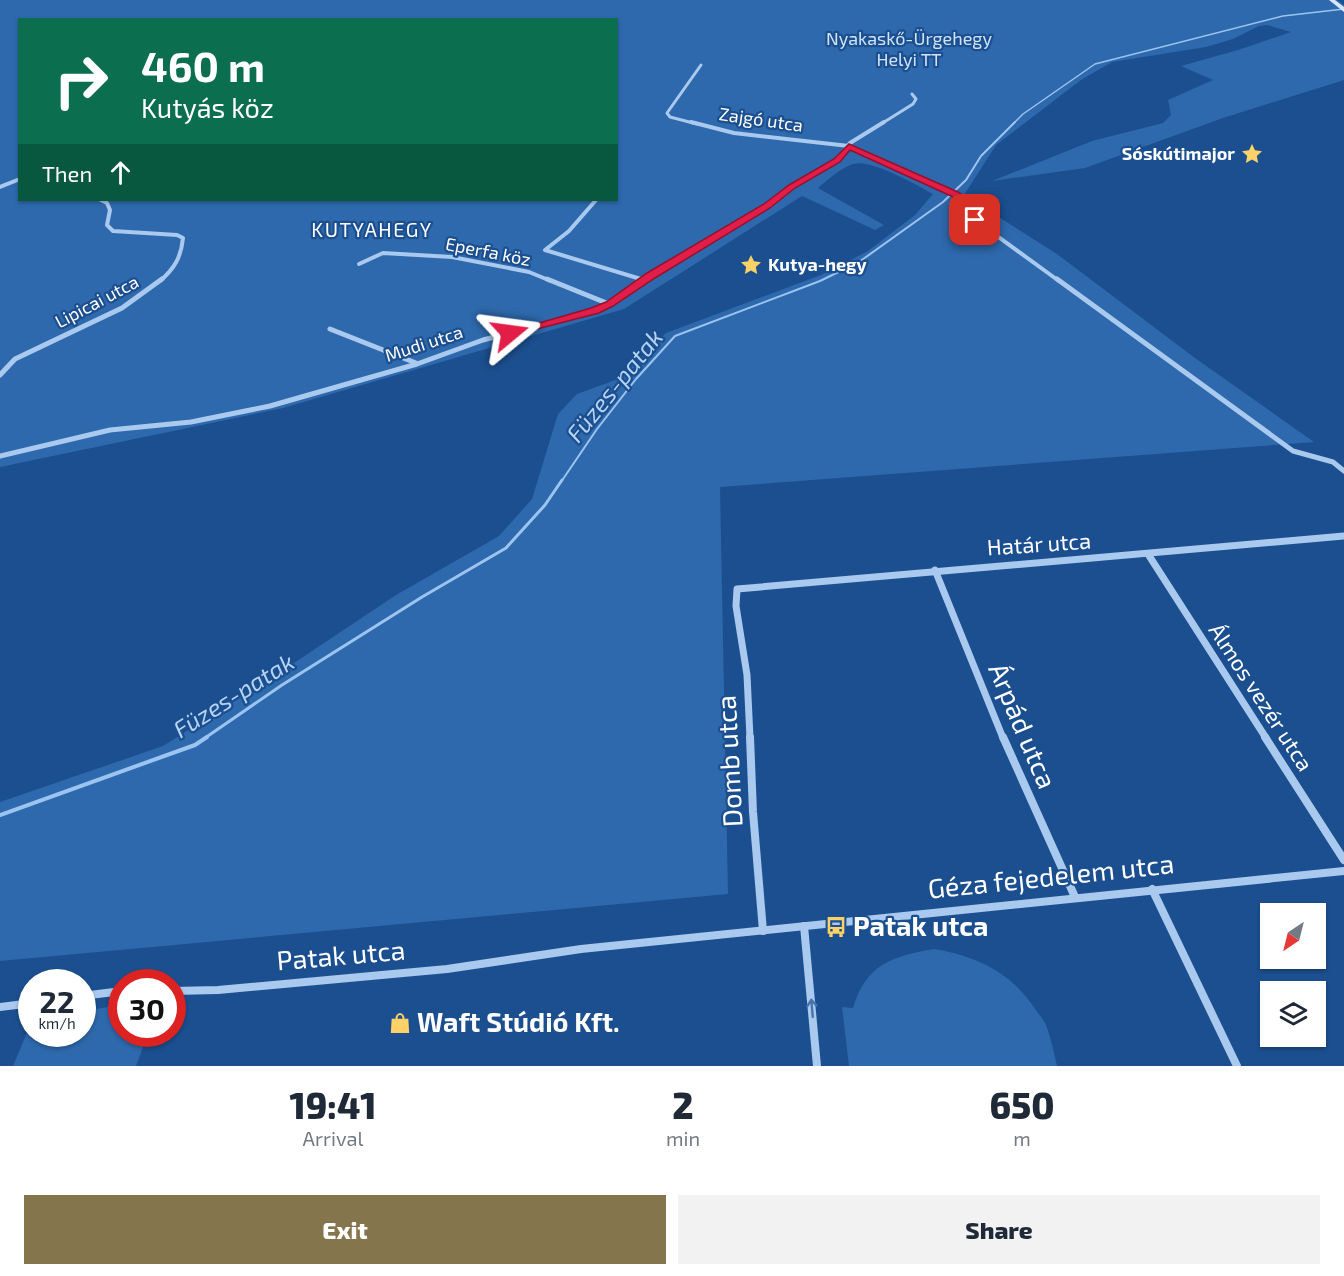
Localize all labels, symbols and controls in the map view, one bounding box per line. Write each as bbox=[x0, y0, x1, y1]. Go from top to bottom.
park label: Nyakaskő-Ürgehegy Helyi TT bbox=[826, 27, 992, 70]
text: 460 m bbox=[141, 40, 265, 90]
icon: right bbox=[42, 42, 120, 120]
text: Kutyás köz bbox=[141, 91, 274, 123]
street label: Zajgó utca bbox=[718, 102, 805, 136]
place label: Sóskútimajor bbox=[1122, 142, 1235, 164]
place icon: Sóskútimajor bbox=[1240, 142, 1264, 166]
icon: ahead bbox=[104, 156, 137, 189]
text: Then bbox=[42, 160, 92, 186]
pin bbox=[949, 194, 1000, 245]
icon: arrive bbox=[958, 203, 991, 236]
district label: KUTYAHEGY bbox=[311, 217, 433, 241]
street label: Eperfa köz bbox=[444, 232, 533, 270]
place icon: Kutya-hegy bbox=[739, 253, 763, 277]
place label: Kutya-hegy bbox=[768, 253, 868, 275]
street label: Lipicai utca bbox=[51, 270, 142, 332]
position arrow bbox=[478, 301, 542, 365]
street label: Mudi utca bbox=[382, 320, 465, 366]
water label: Füzes-patak bbox=[560, 323, 668, 447]
street label: Határ utca bbox=[986, 526, 1092, 560]
street label: Álmos vezér utca bbox=[1204, 618, 1319, 775]
water label: Füzes-patak bbox=[167, 646, 299, 743]
street label: Árpád utca bbox=[982, 658, 1065, 793]
street label: Domb utca bbox=[709, 694, 747, 828]
street label: Géza fejedelem utca bbox=[926, 846, 1176, 905]
north arrow bbox=[1260, 903, 1326, 969]
map controls bbox=[1260, 903, 1326, 1047]
place label: Patak utca bbox=[853, 909, 988, 941]
bus stop icon: Patak utca bbox=[824, 915, 848, 939]
street label: Patak utca bbox=[275, 932, 406, 976]
speed limit sign: 30 bbox=[108, 969, 186, 1047]
button: layers bbox=[1260, 981, 1326, 1047]
text: 22 bbox=[40, 983, 74, 1019]
one-way arrow bbox=[806, 998, 817, 1018]
place label: Waft Stúdió Kft. bbox=[417, 1005, 620, 1037]
shop icon: Waft Stúdió Kft. bbox=[388, 1011, 412, 1035]
text: km/h bbox=[38, 1014, 76, 1032]
text: 19:41 bbox=[289, 1083, 377, 1126]
text: 2 bbox=[672, 1083, 694, 1126]
text: 650 bbox=[989, 1083, 1055, 1126]
text: Arrival bbox=[303, 1126, 363, 1150]
text: min bbox=[666, 1126, 700, 1150]
text: m bbox=[1013, 1126, 1031, 1150]
button: Exit bbox=[24, 1195, 666, 1264]
button: Share bbox=[678, 1195, 1320, 1264]

